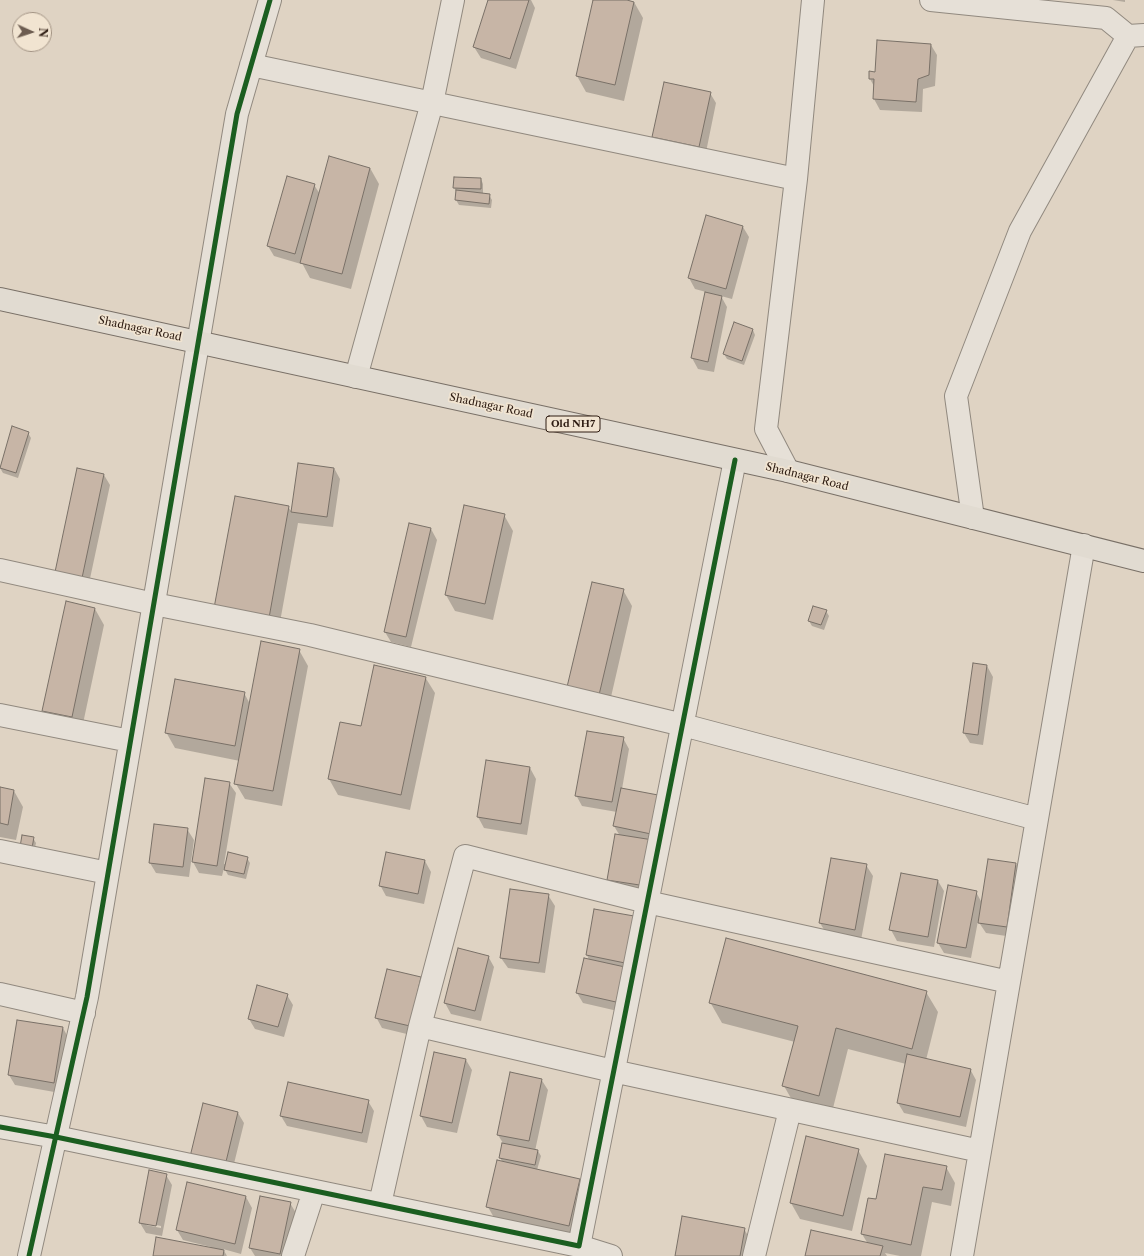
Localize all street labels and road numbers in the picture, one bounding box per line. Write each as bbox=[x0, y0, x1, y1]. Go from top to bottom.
street label: Shadnagar Road bbox=[97, 314, 183, 344]
street label: Shadnagar Road bbox=[448, 391, 534, 421]
road number: Old NH7 bbox=[546, 416, 600, 432]
street label: Shadnagar Road bbox=[764, 460, 850, 494]

